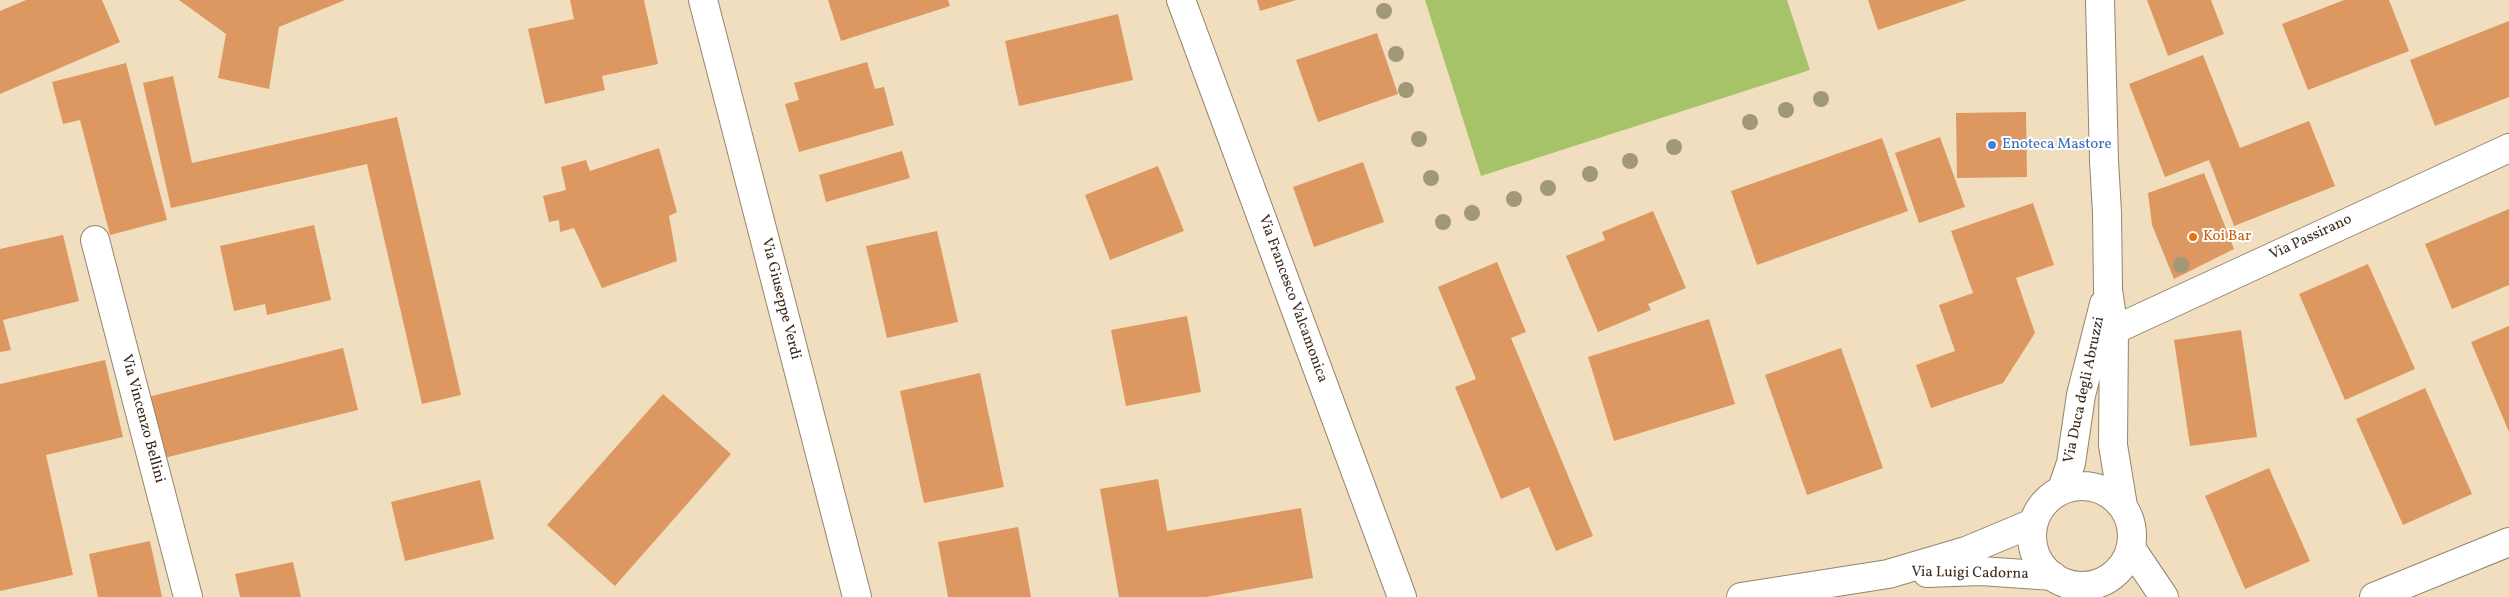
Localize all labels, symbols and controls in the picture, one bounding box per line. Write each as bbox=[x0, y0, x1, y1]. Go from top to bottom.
place label: Enoteca Mastore bbox=[2002, 136, 2112, 154]
marker: Enoteca Mastore bbox=[1986, 139, 1998, 151]
street label: Via Passirano bbox=[2267, 211, 2355, 265]
street label: Via Francesco Valcamonica bbox=[1253, 213, 1331, 385]
place label: Koi Bar bbox=[2203, 228, 2251, 246]
marker: Koi Bar bbox=[2187, 231, 2199, 243]
street label: Via Giuseppe Verdi bbox=[756, 236, 804, 362]
street label: Via Duca degli Abruzzi bbox=[2061, 315, 2109, 465]
street label: Via Vincenzo Bellini bbox=[116, 353, 168, 485]
street label: Via Luigi Cadorna bbox=[1911, 564, 2029, 584]

